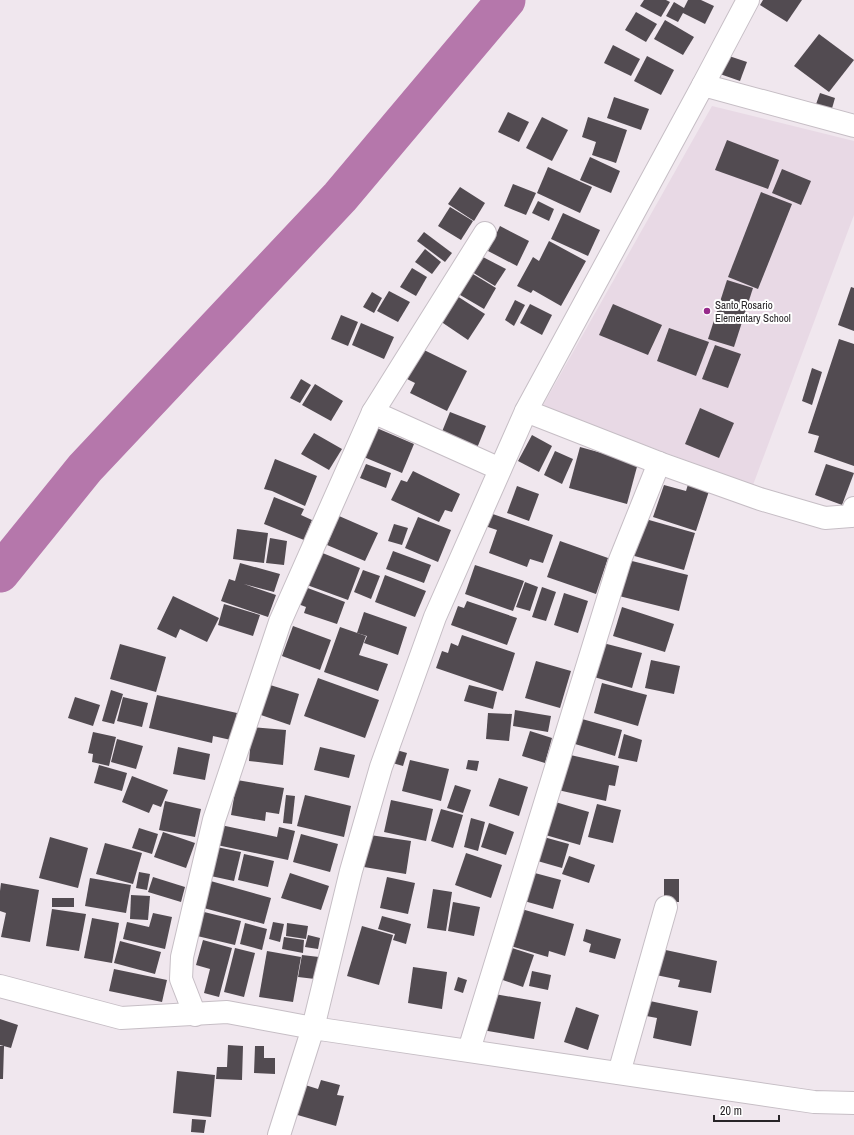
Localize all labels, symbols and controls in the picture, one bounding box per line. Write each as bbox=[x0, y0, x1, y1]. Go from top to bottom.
place label: Santo Rosario Elementary School bbox=[715, 298, 791, 325]
marker: Santo Rosario Elementary School bbox=[702, 306, 712, 316]
scale bar bbox=[714, 1097, 779, 1123]
text: 20 m bbox=[720, 1103, 742, 1119]

